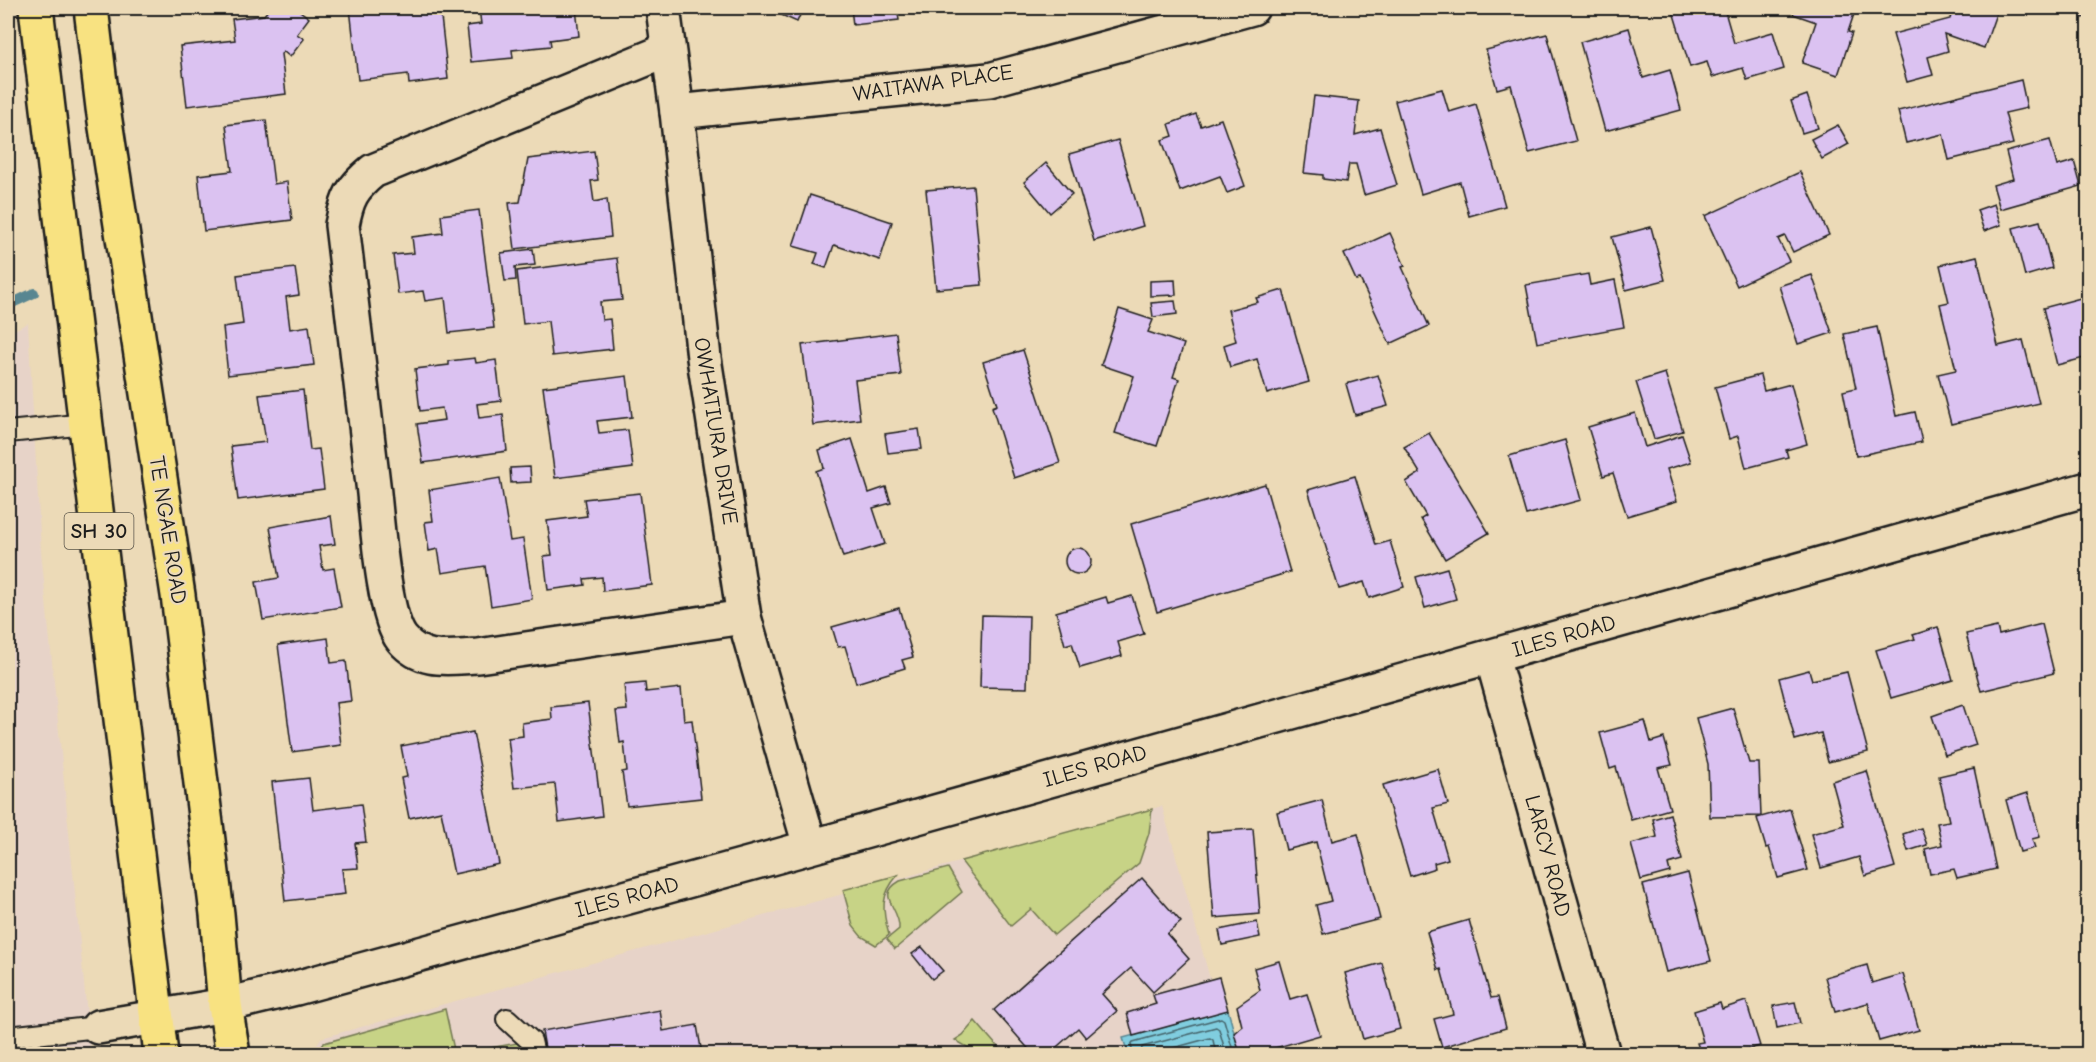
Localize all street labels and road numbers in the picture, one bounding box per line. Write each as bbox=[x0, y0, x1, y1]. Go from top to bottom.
street label: WAITAWA PLACE bbox=[851, 59, 1015, 107]
street label: OWHATIURA DRIVE bbox=[688, 336, 744, 526]
street label: TE NGAE ROAD bbox=[143, 454, 193, 606]
road number: SH 30 bbox=[64, 513, 134, 549]
street label: ILES ROAD bbox=[1509, 609, 1619, 663]
street label: ILES ROAD bbox=[1040, 739, 1150, 793]
street label: LARCY ROAD bbox=[1519, 792, 1577, 920]
street label: ILES ROAD bbox=[572, 871, 682, 923]

